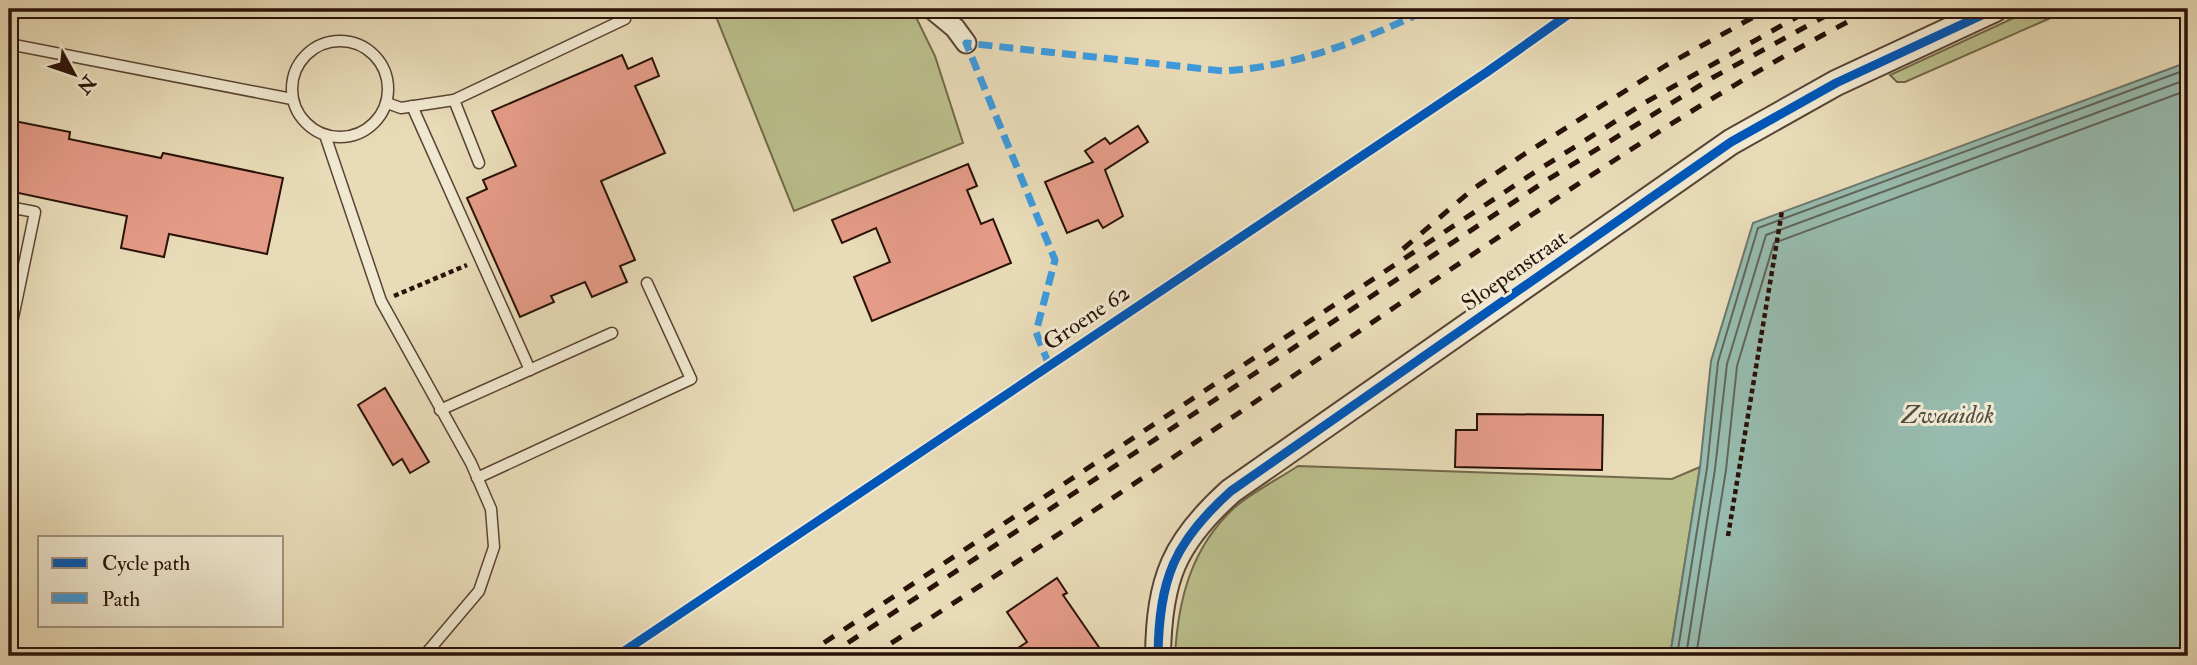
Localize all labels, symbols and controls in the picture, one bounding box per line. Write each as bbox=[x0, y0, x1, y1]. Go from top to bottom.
north arrow bbox=[38, 38, 108, 108]
text: N bbox=[71, 69, 102, 99]
street label: Sloepenstraat bbox=[1456, 223, 1573, 318]
street label: Groene 62 bbox=[1038, 278, 1135, 357]
water label: Zwaaidok bbox=[1901, 400, 1994, 431]
legend bbox=[38, 536, 284, 626]
text: Cycle path bbox=[102, 550, 190, 577]
text: Path bbox=[102, 586, 140, 613]

